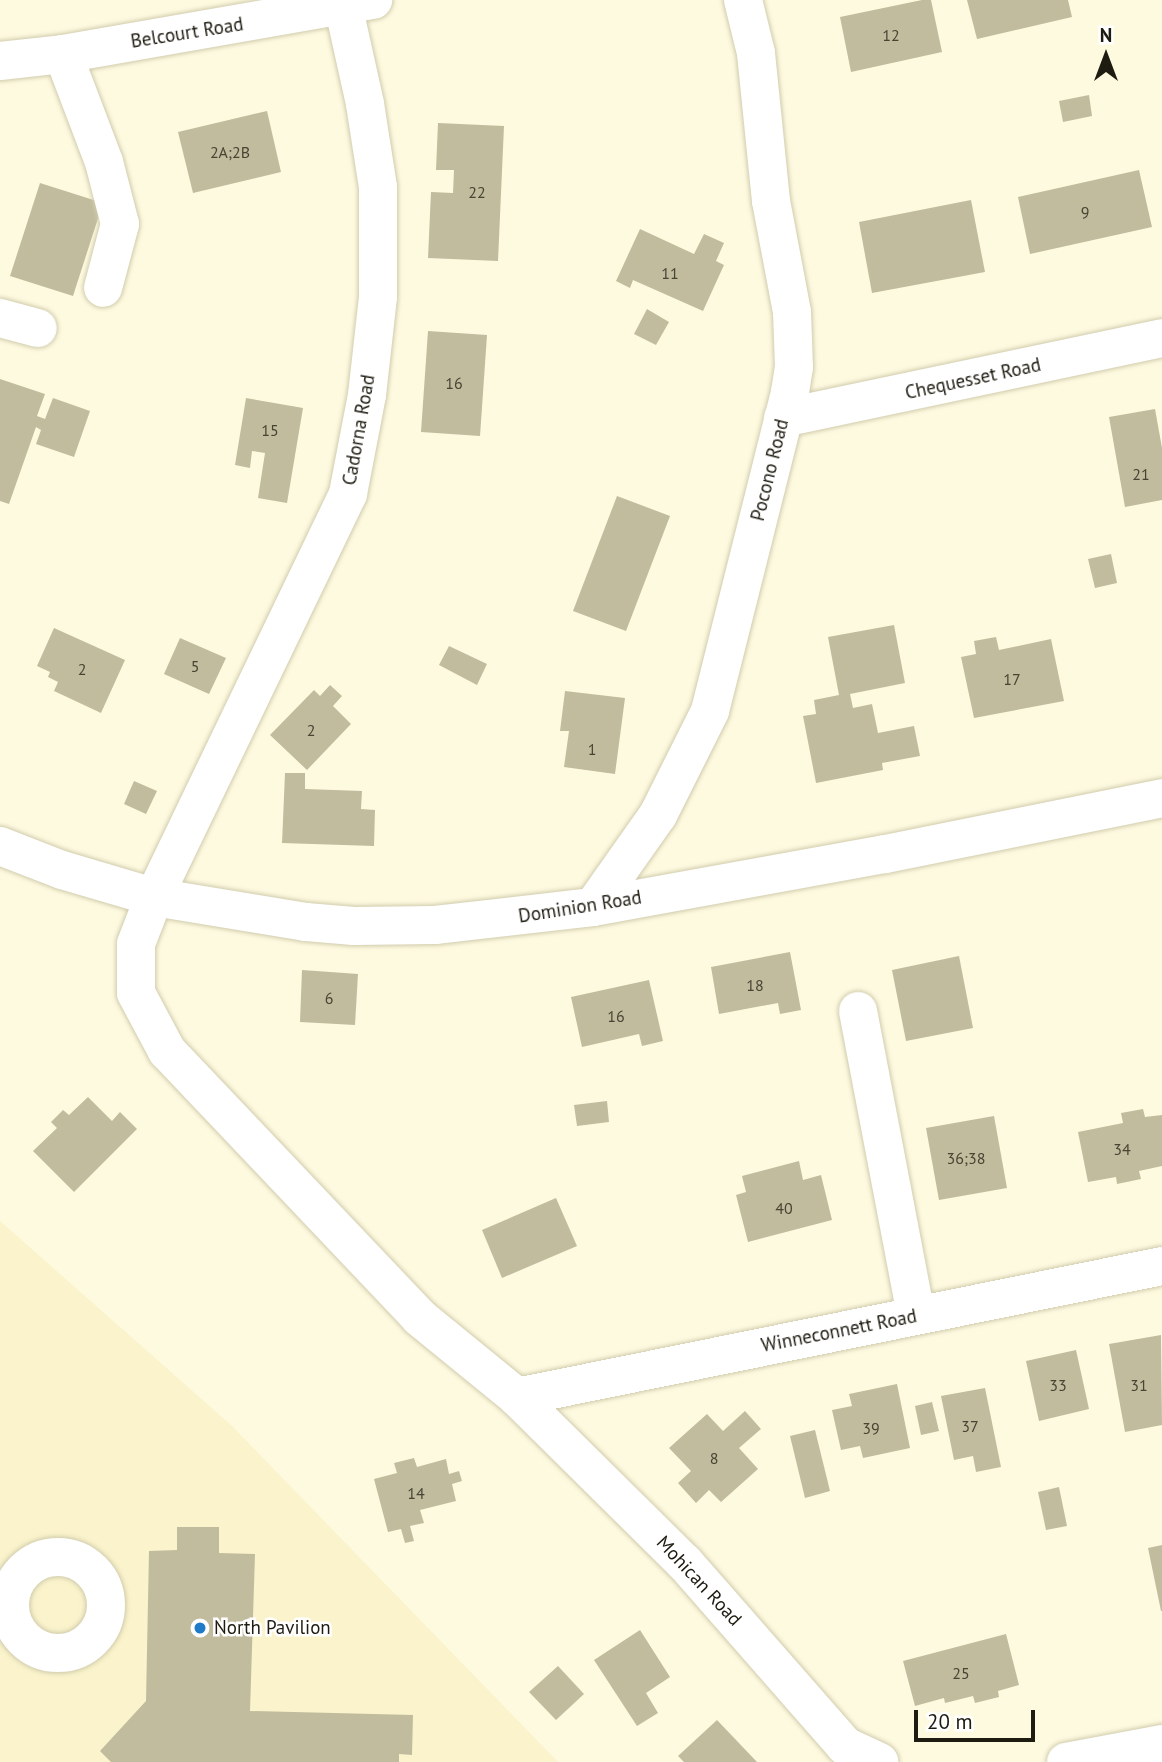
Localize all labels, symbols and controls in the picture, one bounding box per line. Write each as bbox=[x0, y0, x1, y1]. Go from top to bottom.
street label: Belcourt Road bbox=[129, 13, 245, 53]
north arrow bbox=[1071, 21, 1141, 91]
text: N bbox=[1100, 23, 1112, 47]
house number: 12 bbox=[882, 25, 900, 45]
house number: 2A;2B bbox=[210, 142, 250, 162]
house number: 22 bbox=[468, 182, 486, 202]
house number: 9 bbox=[1081, 202, 1089, 222]
house number: 11 bbox=[661, 263, 679, 283]
street label: Chequesset Road bbox=[903, 353, 1043, 405]
street label: Cadorna Road bbox=[338, 373, 380, 487]
house number: 16 bbox=[445, 373, 463, 393]
street label: Pocono Road bbox=[746, 417, 794, 523]
house number: 15 bbox=[261, 420, 279, 440]
house number: 21 bbox=[1132, 464, 1150, 484]
house number: 5 bbox=[191, 656, 199, 676]
house number: 2 bbox=[78, 659, 86, 679]
house number: 17 bbox=[1003, 669, 1021, 689]
house number: 2 bbox=[307, 720, 315, 740]
house number: 1 bbox=[588, 739, 596, 759]
street label: Dominion Road bbox=[517, 886, 643, 928]
house number: 18 bbox=[746, 975, 764, 995]
house number: 6 bbox=[325, 988, 333, 1008]
house number: 16 bbox=[607, 1006, 625, 1026]
house number: 34 bbox=[1113, 1139, 1131, 1159]
house number: 36;38 bbox=[947, 1148, 985, 1168]
house number: 40 bbox=[775, 1198, 793, 1218]
street label: Winneconnett Road bbox=[759, 1305, 919, 1357]
house number: 33 bbox=[1049, 1375, 1067, 1395]
house number: 31 bbox=[1130, 1375, 1148, 1395]
house number: 37 bbox=[961, 1416, 979, 1436]
house number: 39 bbox=[862, 1418, 880, 1438]
house number: 8 bbox=[710, 1448, 718, 1468]
house number: 14 bbox=[407, 1483, 425, 1503]
street label: Mohican Road bbox=[652, 1531, 746, 1631]
place label: North Pavilion bbox=[214, 1617, 331, 1639]
marker: North Pavilion bbox=[192, 1620, 208, 1636]
house number: 25 bbox=[952, 1663, 970, 1683]
scale bar bbox=[917, 1696, 1038, 1740]
text: 20 m bbox=[927, 1708, 973, 1735]

